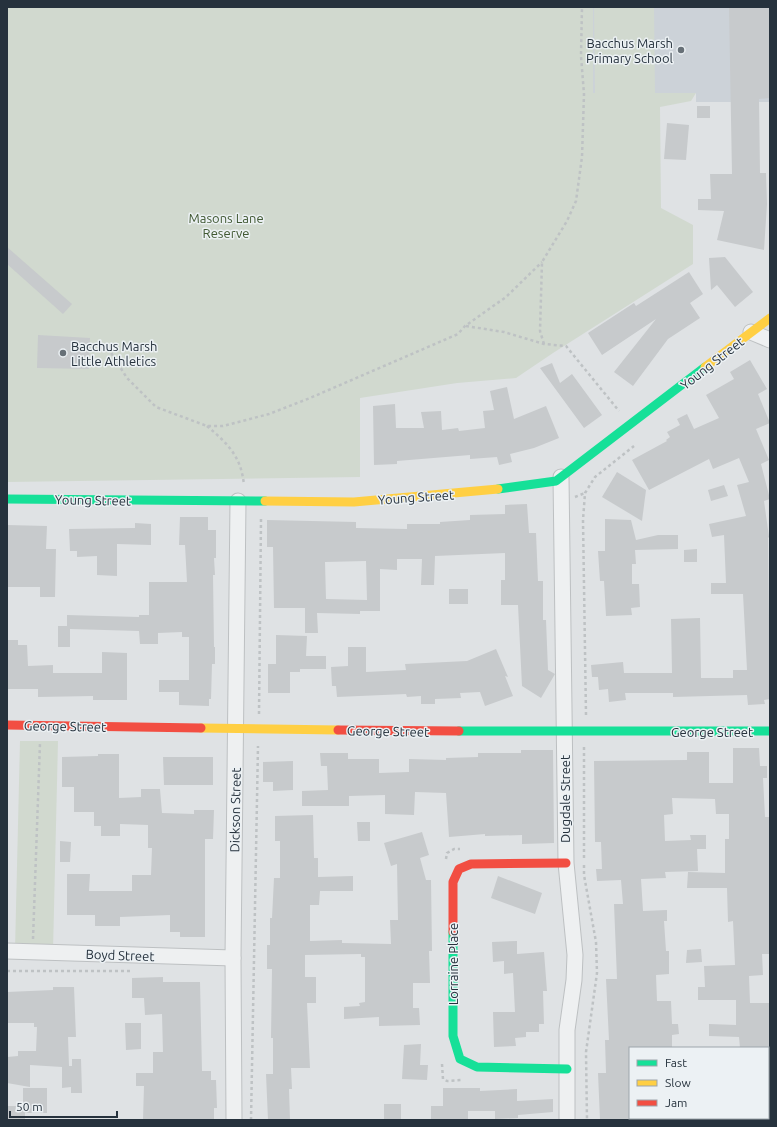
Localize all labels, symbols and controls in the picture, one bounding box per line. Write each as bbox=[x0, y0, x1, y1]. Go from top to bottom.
place label: Bacchus Marsh Primary School bbox=[586, 36, 674, 65]
marker: Bacchus Marsh Primary School bbox=[676, 45, 686, 55]
park label: Masons Lane Reserve bbox=[188, 211, 264, 240]
street label: Young Street bbox=[678, 334, 746, 392]
place label: Bacchus Marsh Little Athletics bbox=[71, 339, 157, 368]
marker: Bacchus Marsh Little Athletics bbox=[58, 348, 68, 358]
street label: Young Street bbox=[378, 487, 454, 507]
street label: Young Street bbox=[55, 492, 131, 508]
street label: George Street bbox=[24, 718, 106, 734]
street label: George Street bbox=[347, 723, 429, 739]
street label: George Street bbox=[671, 725, 753, 739]
street label: Dugdale Street bbox=[558, 755, 572, 843]
street label: Dickson Street bbox=[227, 767, 243, 853]
street label: Lorraine Place bbox=[446, 923, 460, 1005]
street label: Boyd Street bbox=[85, 947, 155, 963]
legend bbox=[629, 1047, 769, 1119]
text: Fast bbox=[665, 1056, 687, 1069]
text: Slow bbox=[665, 1076, 691, 1089]
scale bar bbox=[10, 1093, 117, 1119]
text: Jam bbox=[665, 1096, 687, 1109]
text: 50 m bbox=[16, 1100, 43, 1113]

